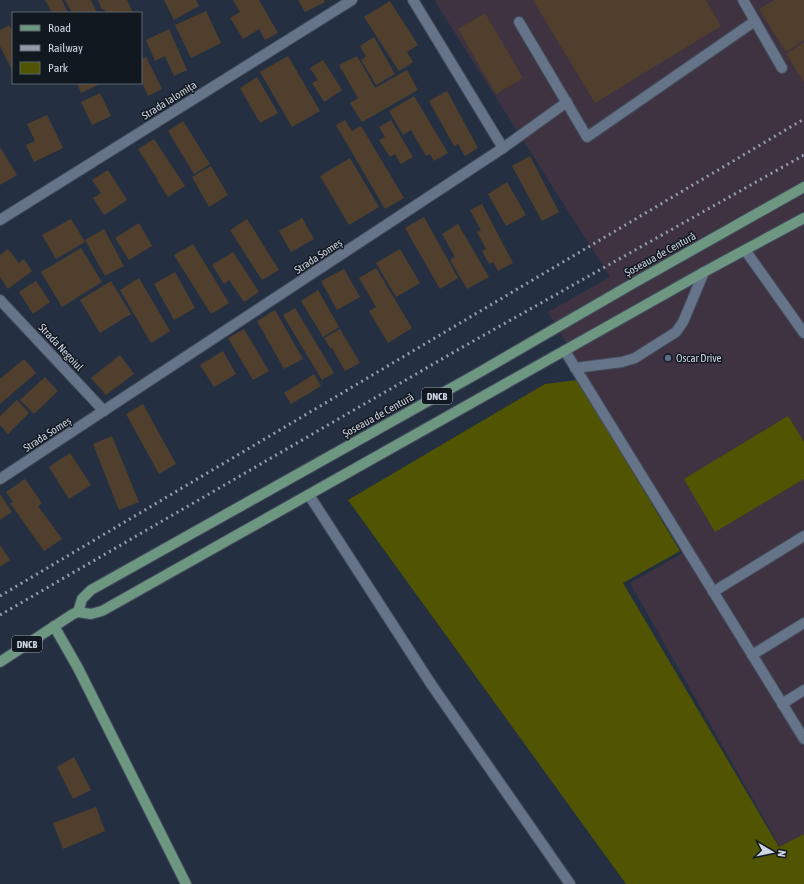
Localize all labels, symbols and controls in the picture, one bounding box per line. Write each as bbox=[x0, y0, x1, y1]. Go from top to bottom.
legend bbox=[12, 12, 142, 84]
text: Road bbox=[48, 21, 71, 35]
text: Railway bbox=[48, 41, 83, 55]
text: Park bbox=[48, 61, 69, 75]
street label: Strada Ialomița bbox=[139, 78, 199, 122]
street label: Șoseaua de Centură bbox=[622, 230, 698, 278]
street label: Strada Someș bbox=[292, 236, 344, 276]
street label: Strada Negoiul bbox=[36, 321, 86, 373]
place label: Oscar Drive bbox=[676, 352, 722, 364]
marker: Oscar Drive bbox=[663, 353, 673, 363]
road number: DNCB bbox=[422, 388, 452, 404]
street label: Șoseaua de Centură bbox=[340, 391, 416, 439]
street label: Strada Someș bbox=[21, 414, 73, 454]
road number: DNCB bbox=[12, 636, 42, 652]
north arrow bbox=[752, 832, 792, 872]
text: N bbox=[775, 849, 788, 858]

